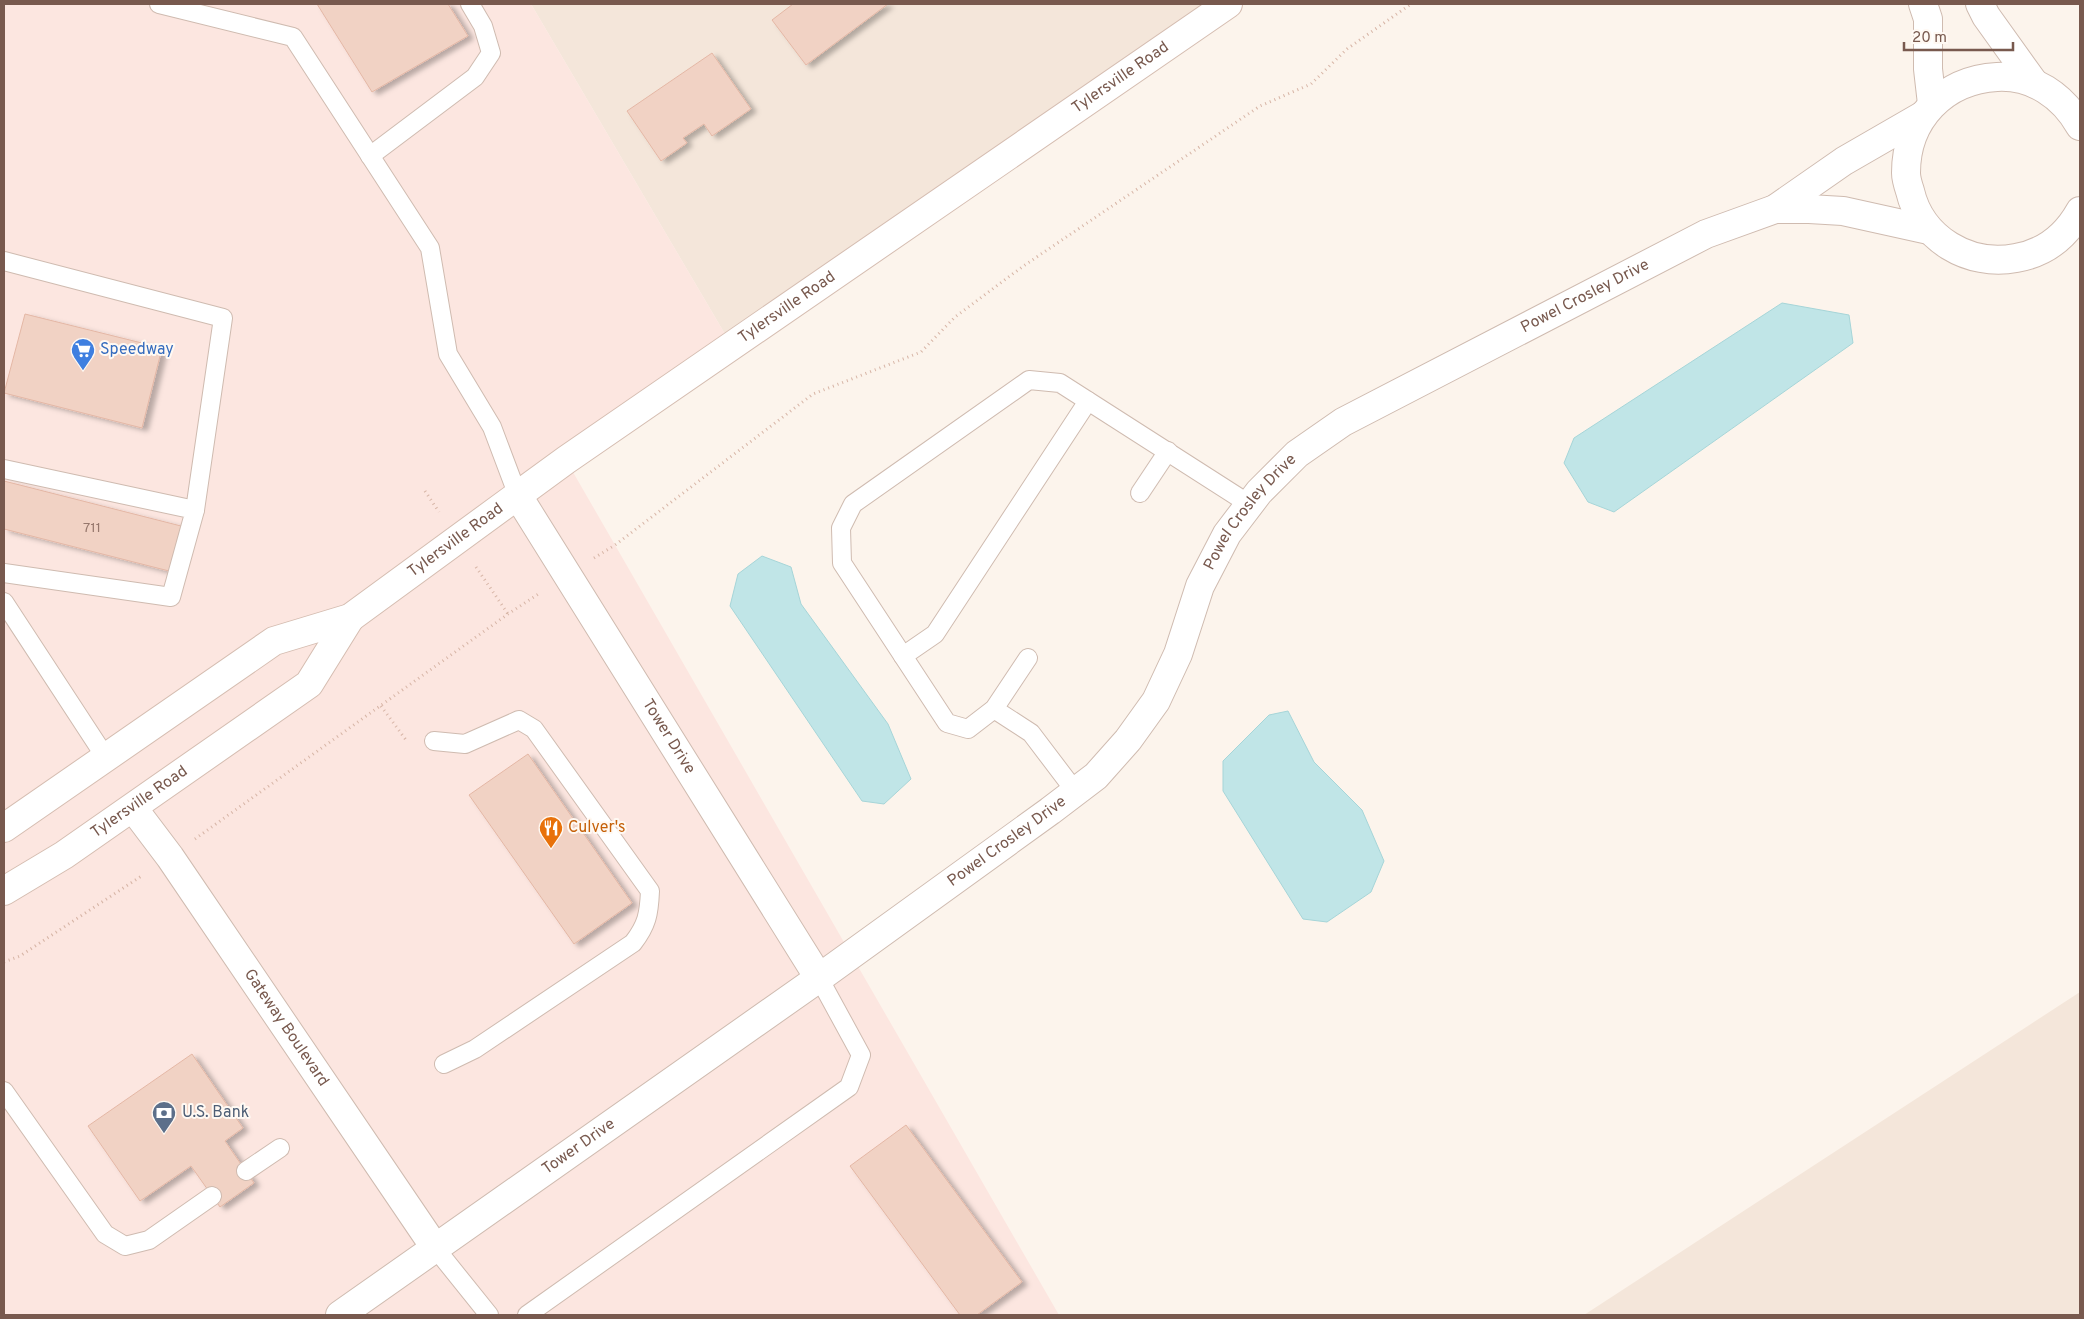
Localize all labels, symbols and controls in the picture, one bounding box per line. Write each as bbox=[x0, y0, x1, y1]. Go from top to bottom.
scale bar bbox=[1904, 20, 2013, 52]
text: 20 m bbox=[1912, 29, 1947, 48]
street label: Tylersville Road bbox=[1068, 37, 1173, 118]
street label: Powel Crosley Drive bbox=[1518, 255, 1653, 338]
street label: Tylersville Road bbox=[735, 267, 840, 348]
supermarket icon: Speedway bbox=[70, 337, 96, 371]
place label: Speedway bbox=[100, 340, 174, 360]
street label: Powel Crosley Drive bbox=[1200, 450, 1301, 574]
street label: Tylersville Road bbox=[404, 499, 508, 582]
house number: 711 bbox=[83, 520, 101, 537]
street label: Tower Drive bbox=[638, 696, 699, 778]
street label: Tylersville Road bbox=[87, 762, 192, 843]
street label: Powel Crosley Drive bbox=[944, 792, 1071, 892]
restaurant icon: Culver's bbox=[538, 815, 564, 849]
place label: Culver's bbox=[568, 818, 626, 838]
street label: Gateway Boulevard bbox=[239, 965, 333, 1091]
bank icon: U.S. Bank bbox=[151, 1100, 177, 1134]
place label: U.S. Bank bbox=[182, 1103, 249, 1123]
street label: Tower Drive bbox=[538, 1114, 619, 1180]

